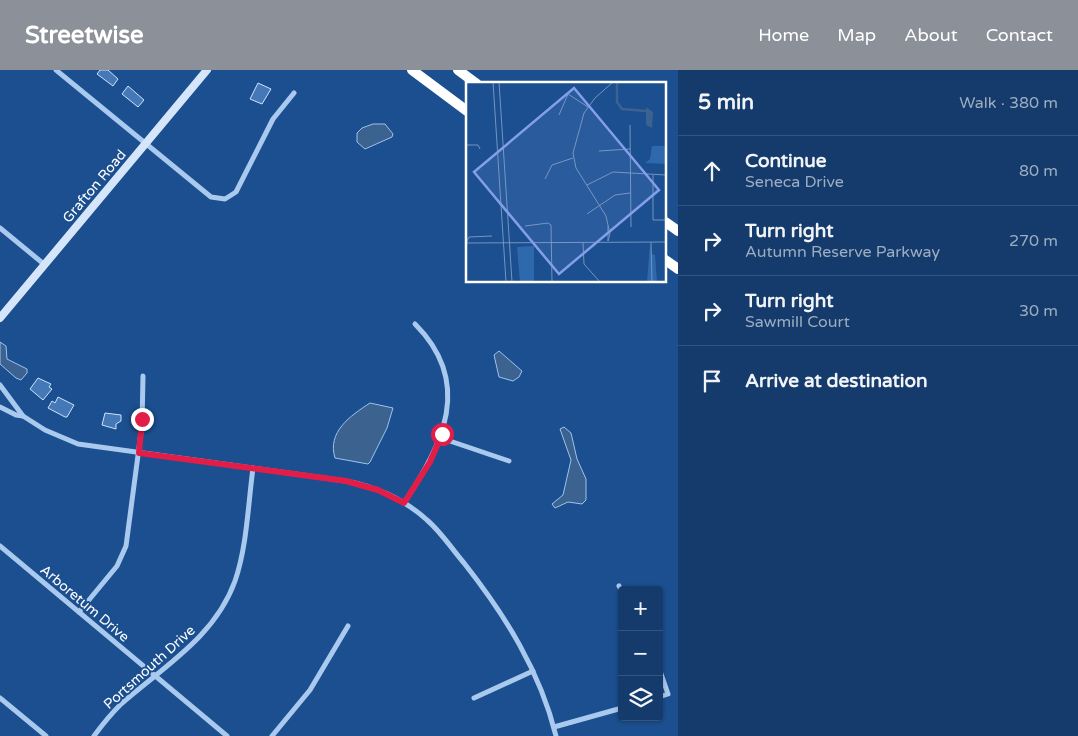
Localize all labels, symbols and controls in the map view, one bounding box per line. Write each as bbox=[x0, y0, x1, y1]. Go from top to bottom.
text: Streetwise bbox=[25, 21, 144, 50]
text: Home bbox=[758, 24, 809, 46]
text: Map bbox=[837, 24, 876, 46]
text: About bbox=[904, 24, 958, 46]
text: Contact bbox=[986, 24, 1053, 46]
inset map bbox=[466, 82, 666, 282]
text: 5 min bbox=[698, 90, 754, 115]
text: Walk · 380 m bbox=[959, 93, 1058, 113]
street label: Grafton Road bbox=[59, 146, 130, 226]
text: Continue bbox=[745, 150, 827, 172]
icon: ahead bbox=[698, 157, 726, 185]
text: 80 m bbox=[1019, 161, 1058, 181]
text: Seneca Drive bbox=[745, 172, 844, 192]
text: Turn right bbox=[745, 220, 833, 242]
icon: right bbox=[698, 227, 726, 255]
text: 270 m bbox=[1009, 231, 1058, 251]
text: Autumn Reserve Parkway bbox=[745, 242, 940, 262]
text: Turn right bbox=[745, 290, 833, 312]
icon: right bbox=[698, 297, 726, 325]
text: 30 m bbox=[1019, 301, 1058, 321]
text: Sawmill Court bbox=[745, 312, 850, 332]
icon: arrive bbox=[698, 367, 726, 395]
text: Arrive at destination bbox=[745, 370, 928, 392]
route end bbox=[131, 408, 154, 431]
route start bbox=[431, 423, 454, 446]
street label: Arboretum Drive bbox=[37, 561, 133, 646]
map controls bbox=[618, 586, 663, 721]
button: + bbox=[618, 586, 663, 631]
street label: Portsmouth Drive bbox=[100, 622, 199, 713]
button: − bbox=[618, 631, 663, 676]
button: layers bbox=[618, 676, 663, 721]

